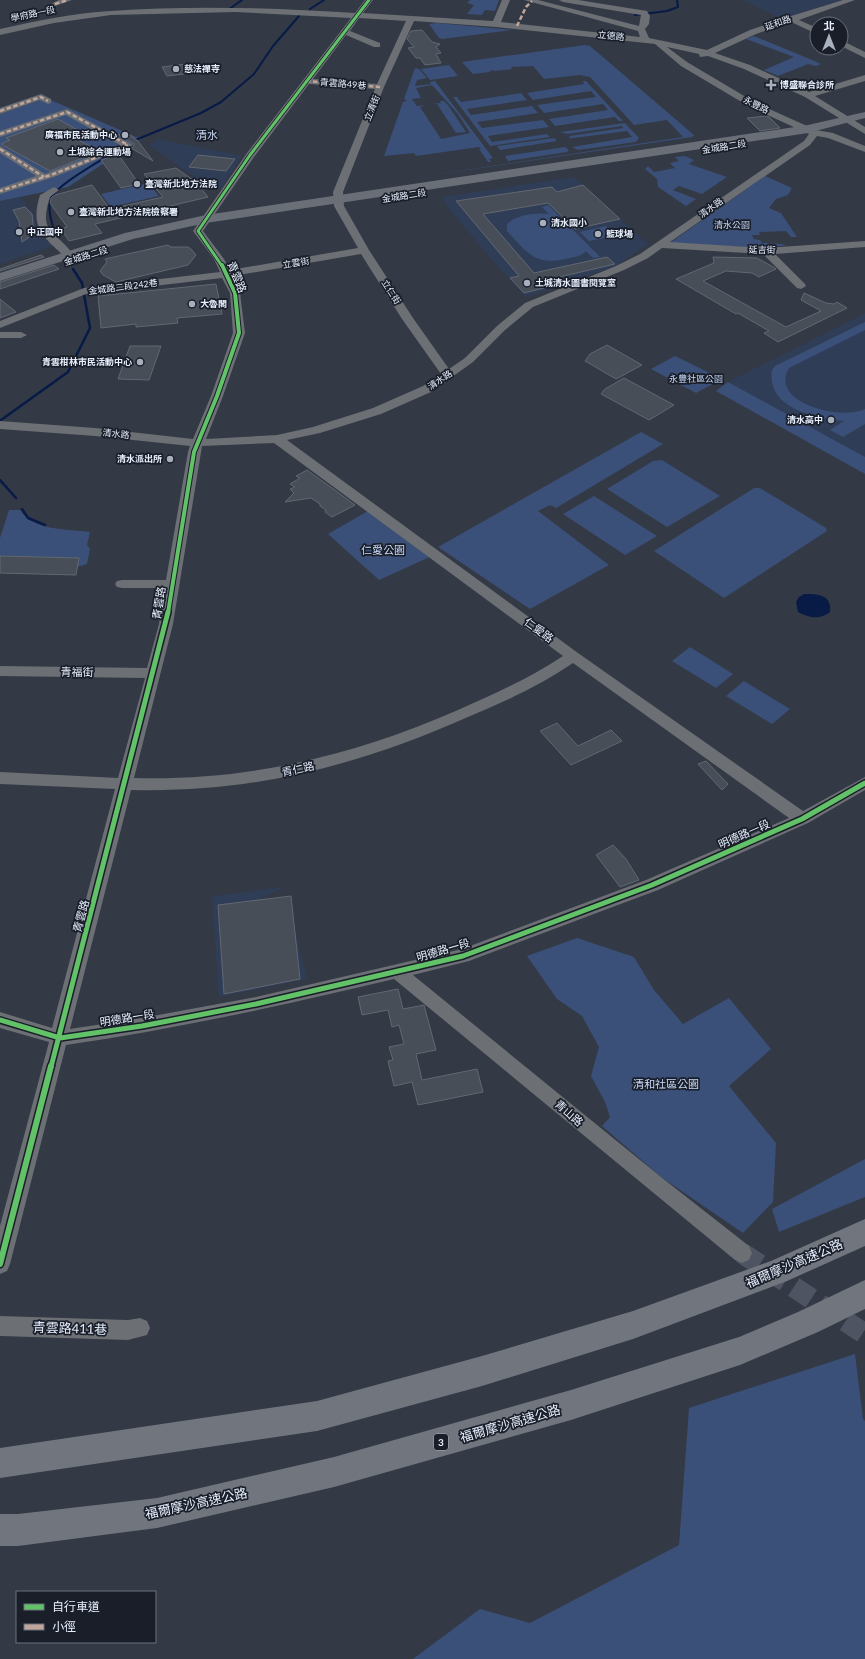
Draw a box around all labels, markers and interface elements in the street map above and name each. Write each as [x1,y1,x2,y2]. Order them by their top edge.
street label: 學府路一段 [10,3,56,24]
street label: 延和路 [763,13,792,32]
north arrow [809,16,849,56]
text: 北 [824,19,835,32]
street label: 立德路 [597,29,625,42]
place label: 慈法禪寺 [184,63,220,74]
marker: 慈法禪寺 [171,64,181,74]
street label: 青雲路49巷 [319,76,367,91]
marker: 博盛聯合診所 [765,79,777,91]
place label: 博盛聯合診所 [780,79,834,90]
street label: 立清街 [361,93,382,122]
street label: 永豐路 [742,94,771,115]
district label: 清水 [196,128,218,141]
place label: 廣福市民活動中心 [45,129,117,140]
marker: 廣福市民活動中心 [120,130,130,140]
street label: 金城路二段 [701,138,747,155]
place label: 土城綜合運動場 [68,146,131,157]
marker: 土城綜合運動場 [55,147,65,157]
place label: 臺灣新北地方法院 [145,178,217,189]
marker: 臺灣新北地方法院 [132,179,142,189]
street label: 金城路二段 [381,187,427,204]
street label: 清水路 [697,195,725,220]
place label: 臺灣新北地方法院檢察署 [79,206,178,217]
marker: 臺灣新北地方法院檢察署 [66,207,76,217]
place label: 清水國小 [551,217,587,228]
marker: 清水國小 [538,218,548,228]
park label: 清水公園 [714,219,750,230]
place label: 中正國中 [27,226,63,237]
marker: 中正國中 [14,227,24,237]
place label: 籃球場 [606,228,633,239]
marker: 籃球場 [593,229,603,239]
street label: 金城路二段 [63,244,109,267]
street label: 延吉街 [748,244,776,255]
street label: 立雲街 [282,255,310,270]
street label: 青雲路 [225,259,250,295]
street label: 金城路二段242巷 [88,277,158,296]
street label: 立仁街 [379,277,403,306]
place label: 土城清水圖書閱覽室 [535,277,616,288]
marker: 土城清水圖書閱覽室 [522,278,532,288]
place label: 大魯閣 [200,298,227,309]
marker: 大魯閣 [187,299,197,309]
place label: 青雲柑林市民活動中心 [42,356,132,367]
marker: 青雲柑林市民活動中心 [135,357,145,367]
street label: 清水路 [425,367,454,392]
park label: 永豐社區公園 [669,373,723,384]
place label: 清水高中 [787,414,823,425]
marker: 清水高中 [826,415,836,425]
street label: 清水路 [102,427,130,440]
place label: 清水派出所 [117,453,162,464]
marker: 清水派出所 [165,454,175,464]
park label: 仁愛公園 [361,543,405,556]
street label: 青雲路 [150,586,168,620]
street label: 仁愛路 [522,615,556,645]
street label: 青福街 [60,665,94,678]
street label: 青仁路 [280,758,315,779]
street label: 明德路一段 [716,816,772,851]
street label: 青雲路 [70,898,91,933]
street label: 明德路一段 [415,936,471,963]
street label: 明德路一段 [99,1007,155,1028]
park label: 清和社區公園 [633,1077,699,1090]
street label: 青山路 [553,1097,586,1128]
street label: 福爾摩沙高速公路 [743,1235,845,1291]
street label: 青雲路411巷 [32,1319,108,1337]
street label: 福爾摩沙高速公路 [458,1401,562,1445]
road number: 3 [434,1434,448,1450]
street label: 福爾摩沙高速公路 [143,1484,249,1522]
legend [16,1591,156,1643]
text: 自行車道 [52,1599,100,1614]
text: 小徑 [52,1619,76,1634]

